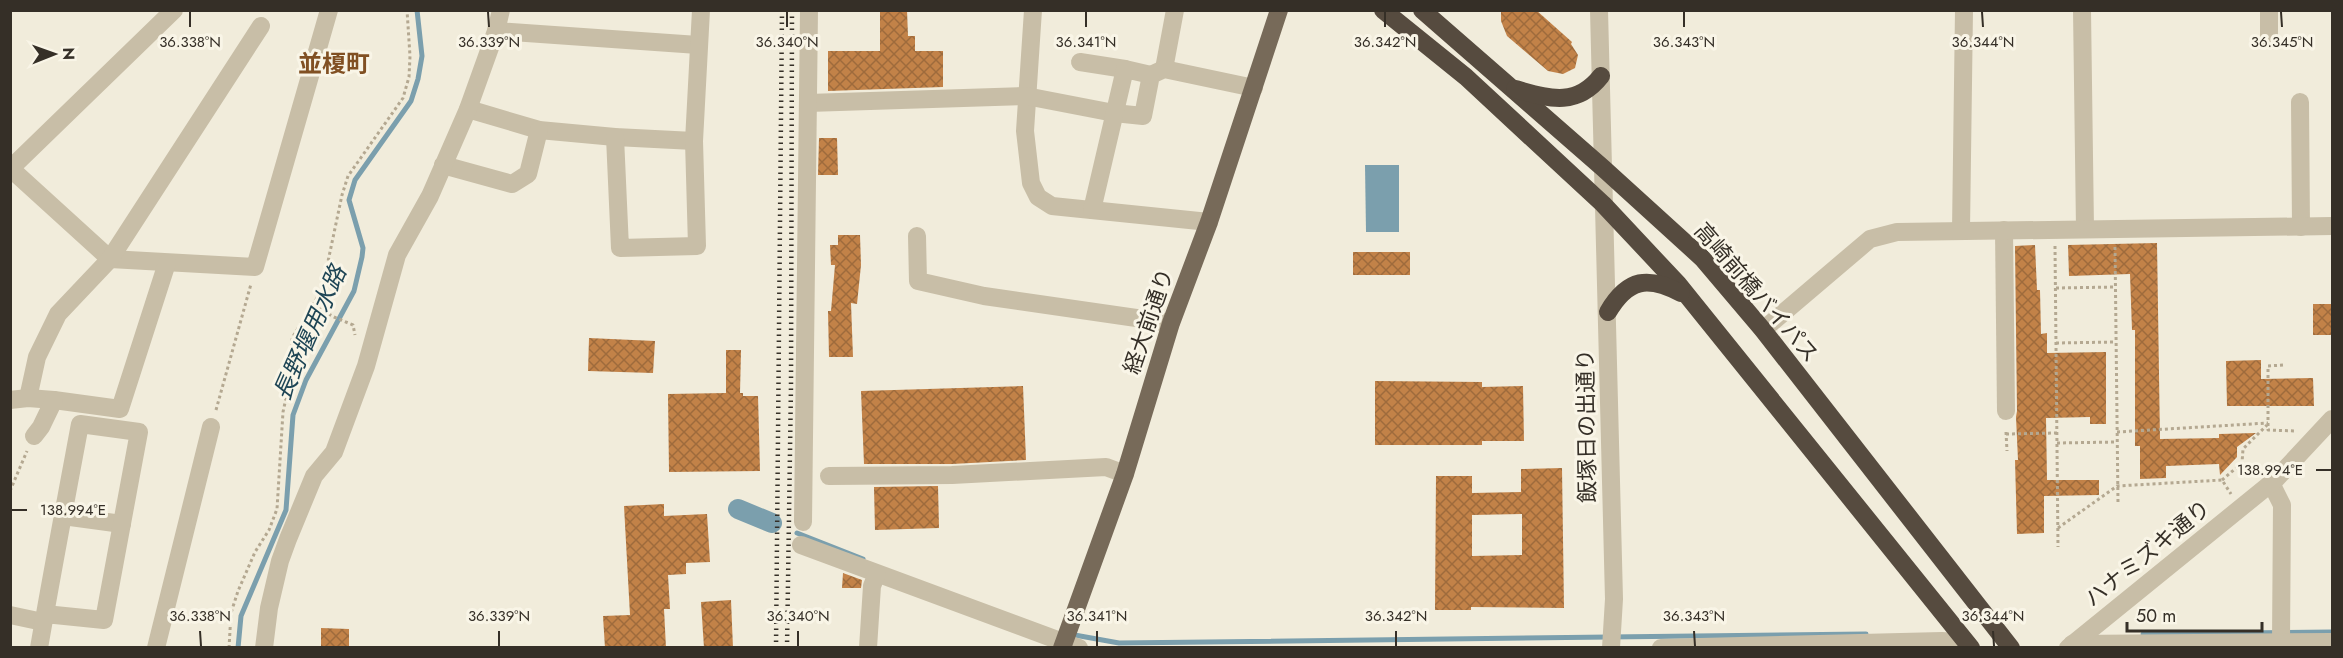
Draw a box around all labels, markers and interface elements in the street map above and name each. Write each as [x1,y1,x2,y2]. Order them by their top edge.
north arrow [24,24,84,84]
text: 36.338°N [159,31,221,53]
text: 36.339°N [458,31,520,53]
text: 36.340°N [755,31,819,53]
text: 36.341°N [1056,31,1116,53]
text: 36.342°N [1354,31,1416,53]
text: 36.343°N [1653,31,1715,53]
text: 36.344°N [1952,31,2014,53]
text: 36.345°N [2251,31,2313,53]
district label: 並榎町 [298,46,370,81]
text: N [57,47,80,60]
street label: 高崎前橋バイパス [1687,215,1827,369]
water label: 長野堰用水路 [264,258,356,406]
street label: 経大前通り [1115,264,1181,378]
street label: 飯塚日の出通り [1569,349,1603,503]
text: 138.994°E [2237,459,2303,481]
street label: ハナミズキ通り [2077,492,2217,614]
text: 138.994°E [40,499,106,521]
scale bar [2127,595,2262,633]
text: 50 m [2136,603,2176,629]
text: 36.338°N [169,605,231,627]
text: 36.339°N [468,605,530,627]
text: 36.340°N [766,605,830,627]
text: 36.341°N [1067,605,1127,627]
text: 36.342°N [1365,605,1427,627]
text: 36.343°N [1663,605,1725,627]
text: 36.344°N [1962,605,2024,627]

